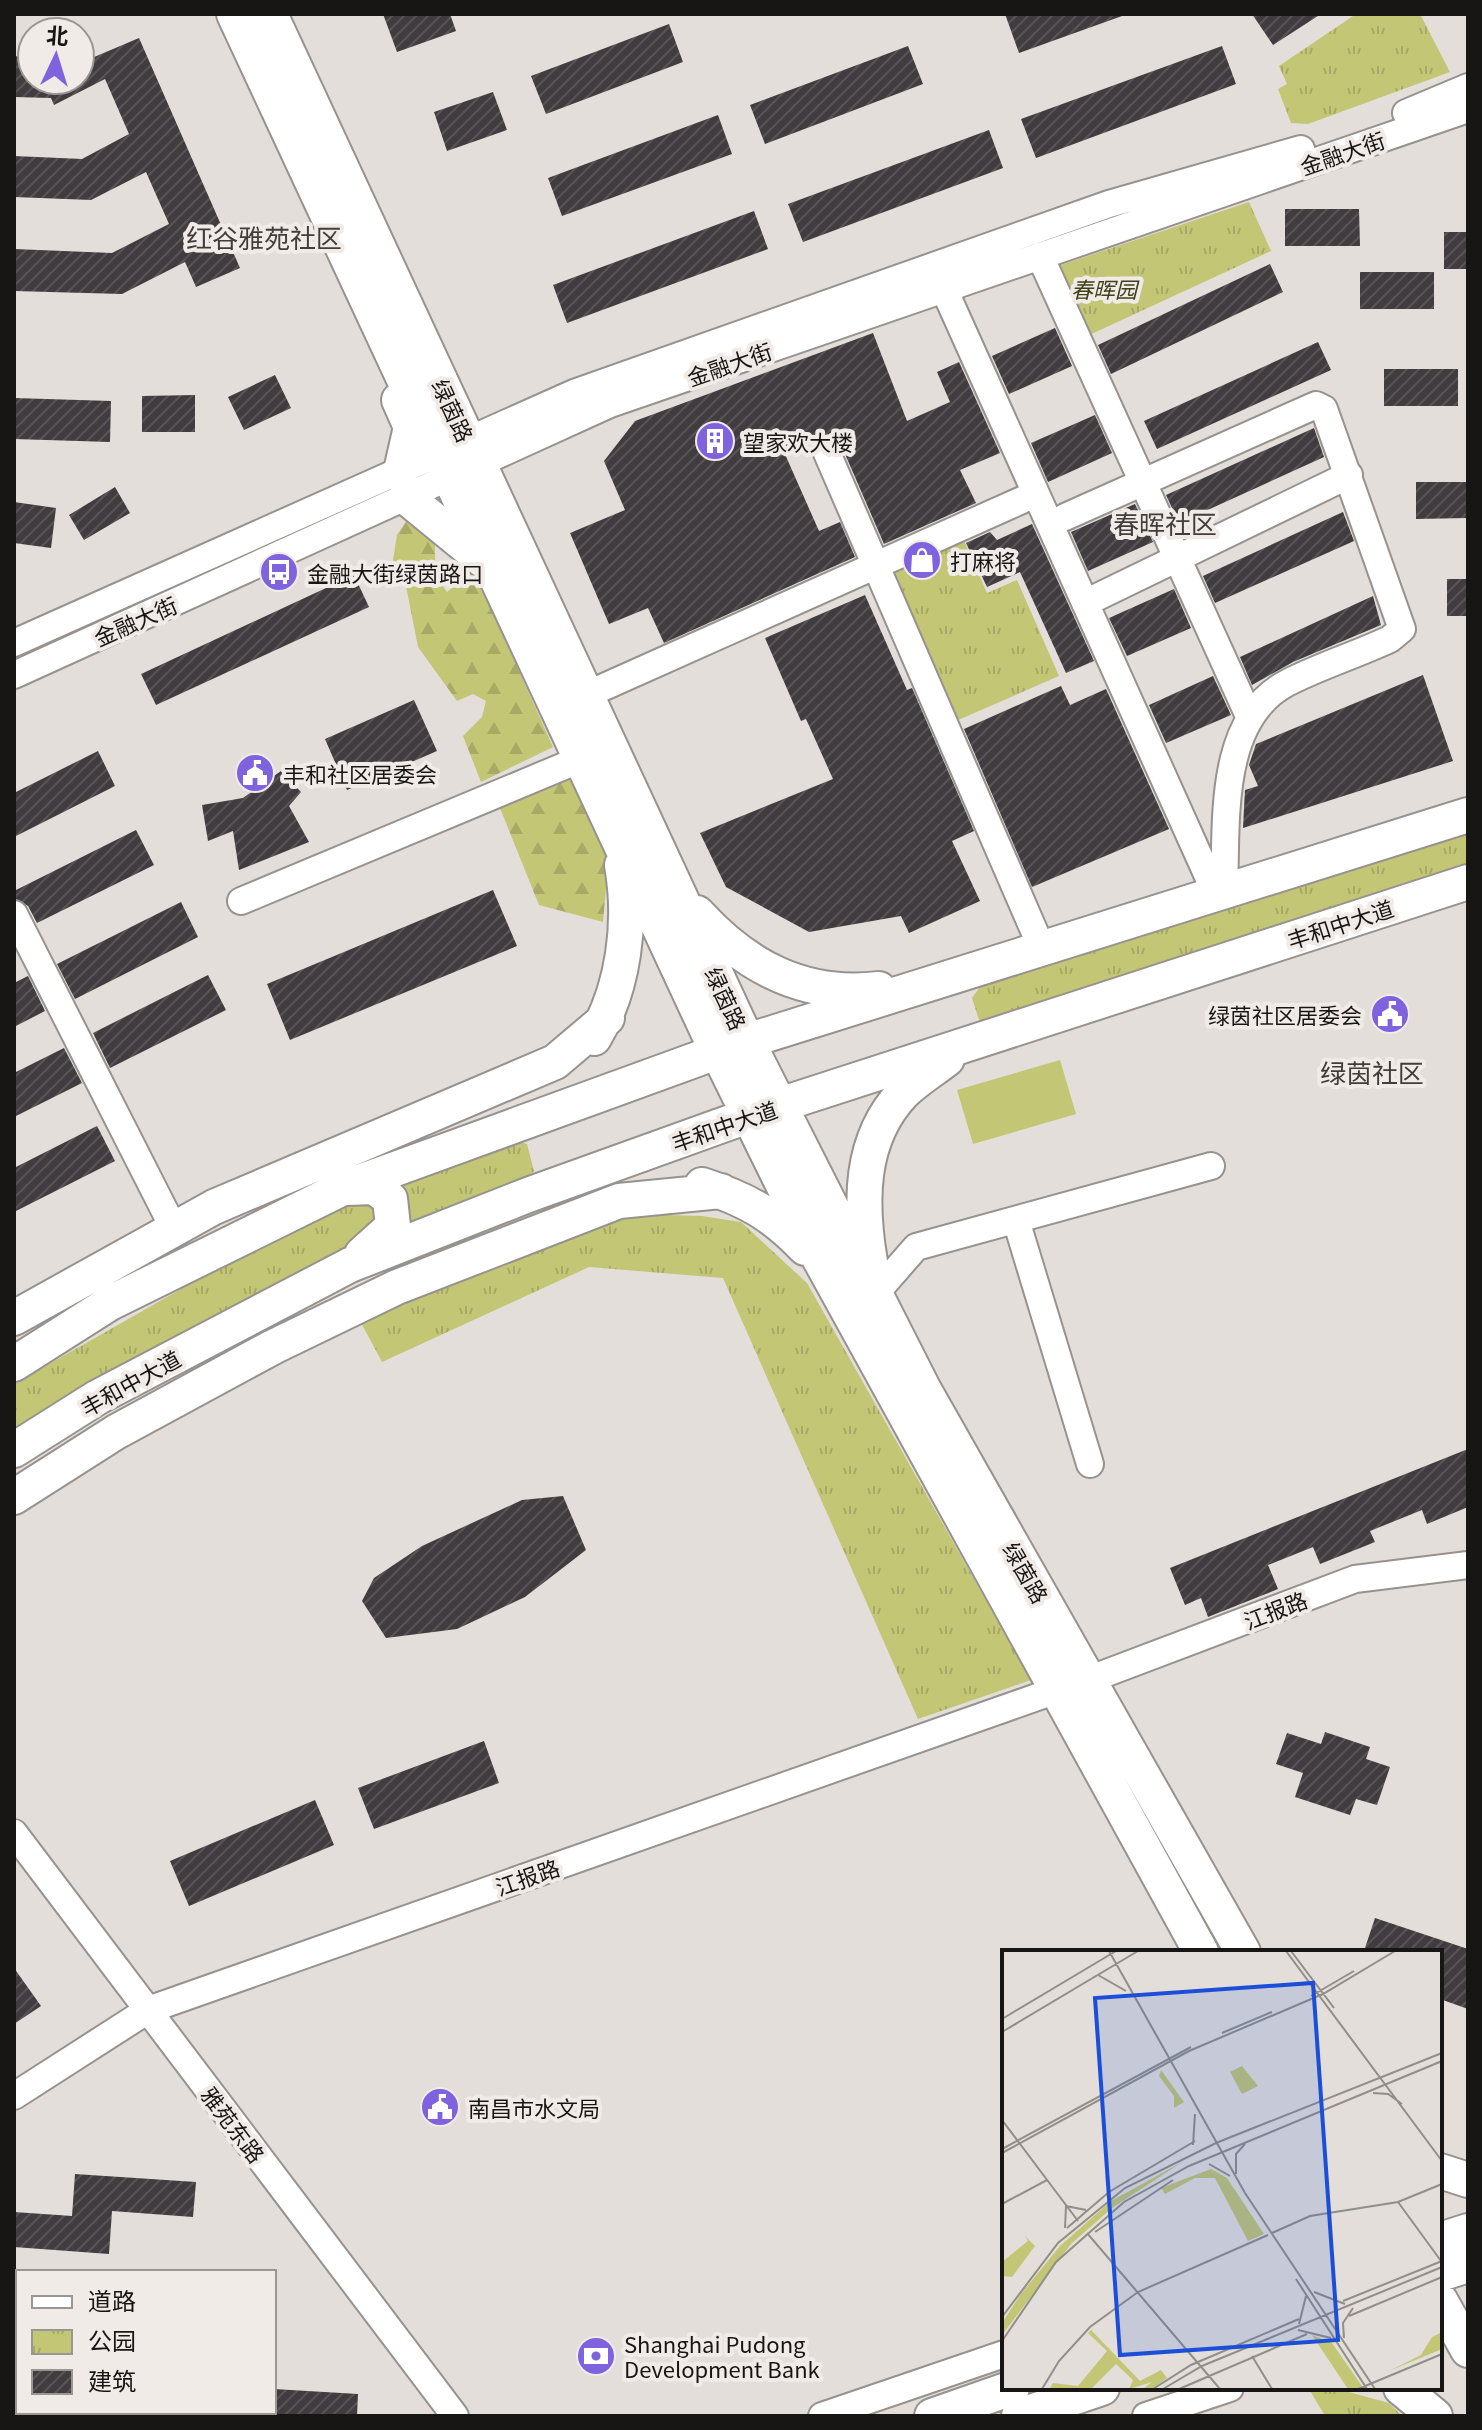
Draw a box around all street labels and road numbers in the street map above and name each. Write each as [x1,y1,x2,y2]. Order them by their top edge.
street label: 金融大街 [1295,123,1389,181]
street label: 金融大街 [682,334,776,392]
street label: 绿茵路 [426,373,482,447]
street label: 金融大街 [88,587,182,653]
street label: 丰和中大道 [1283,891,1397,955]
street label: 绿茵路 [699,961,755,1035]
street label: 丰和中大道 [667,1092,781,1158]
street label: 丰和中大道 [74,1341,186,1423]
street label: 绿茵路 [997,1535,1057,1609]
street label: 江报路 [1238,1582,1312,1636]
street label: 江报路 [491,1850,563,1902]
street label: 雅苑东路 [195,2079,273,2169]

